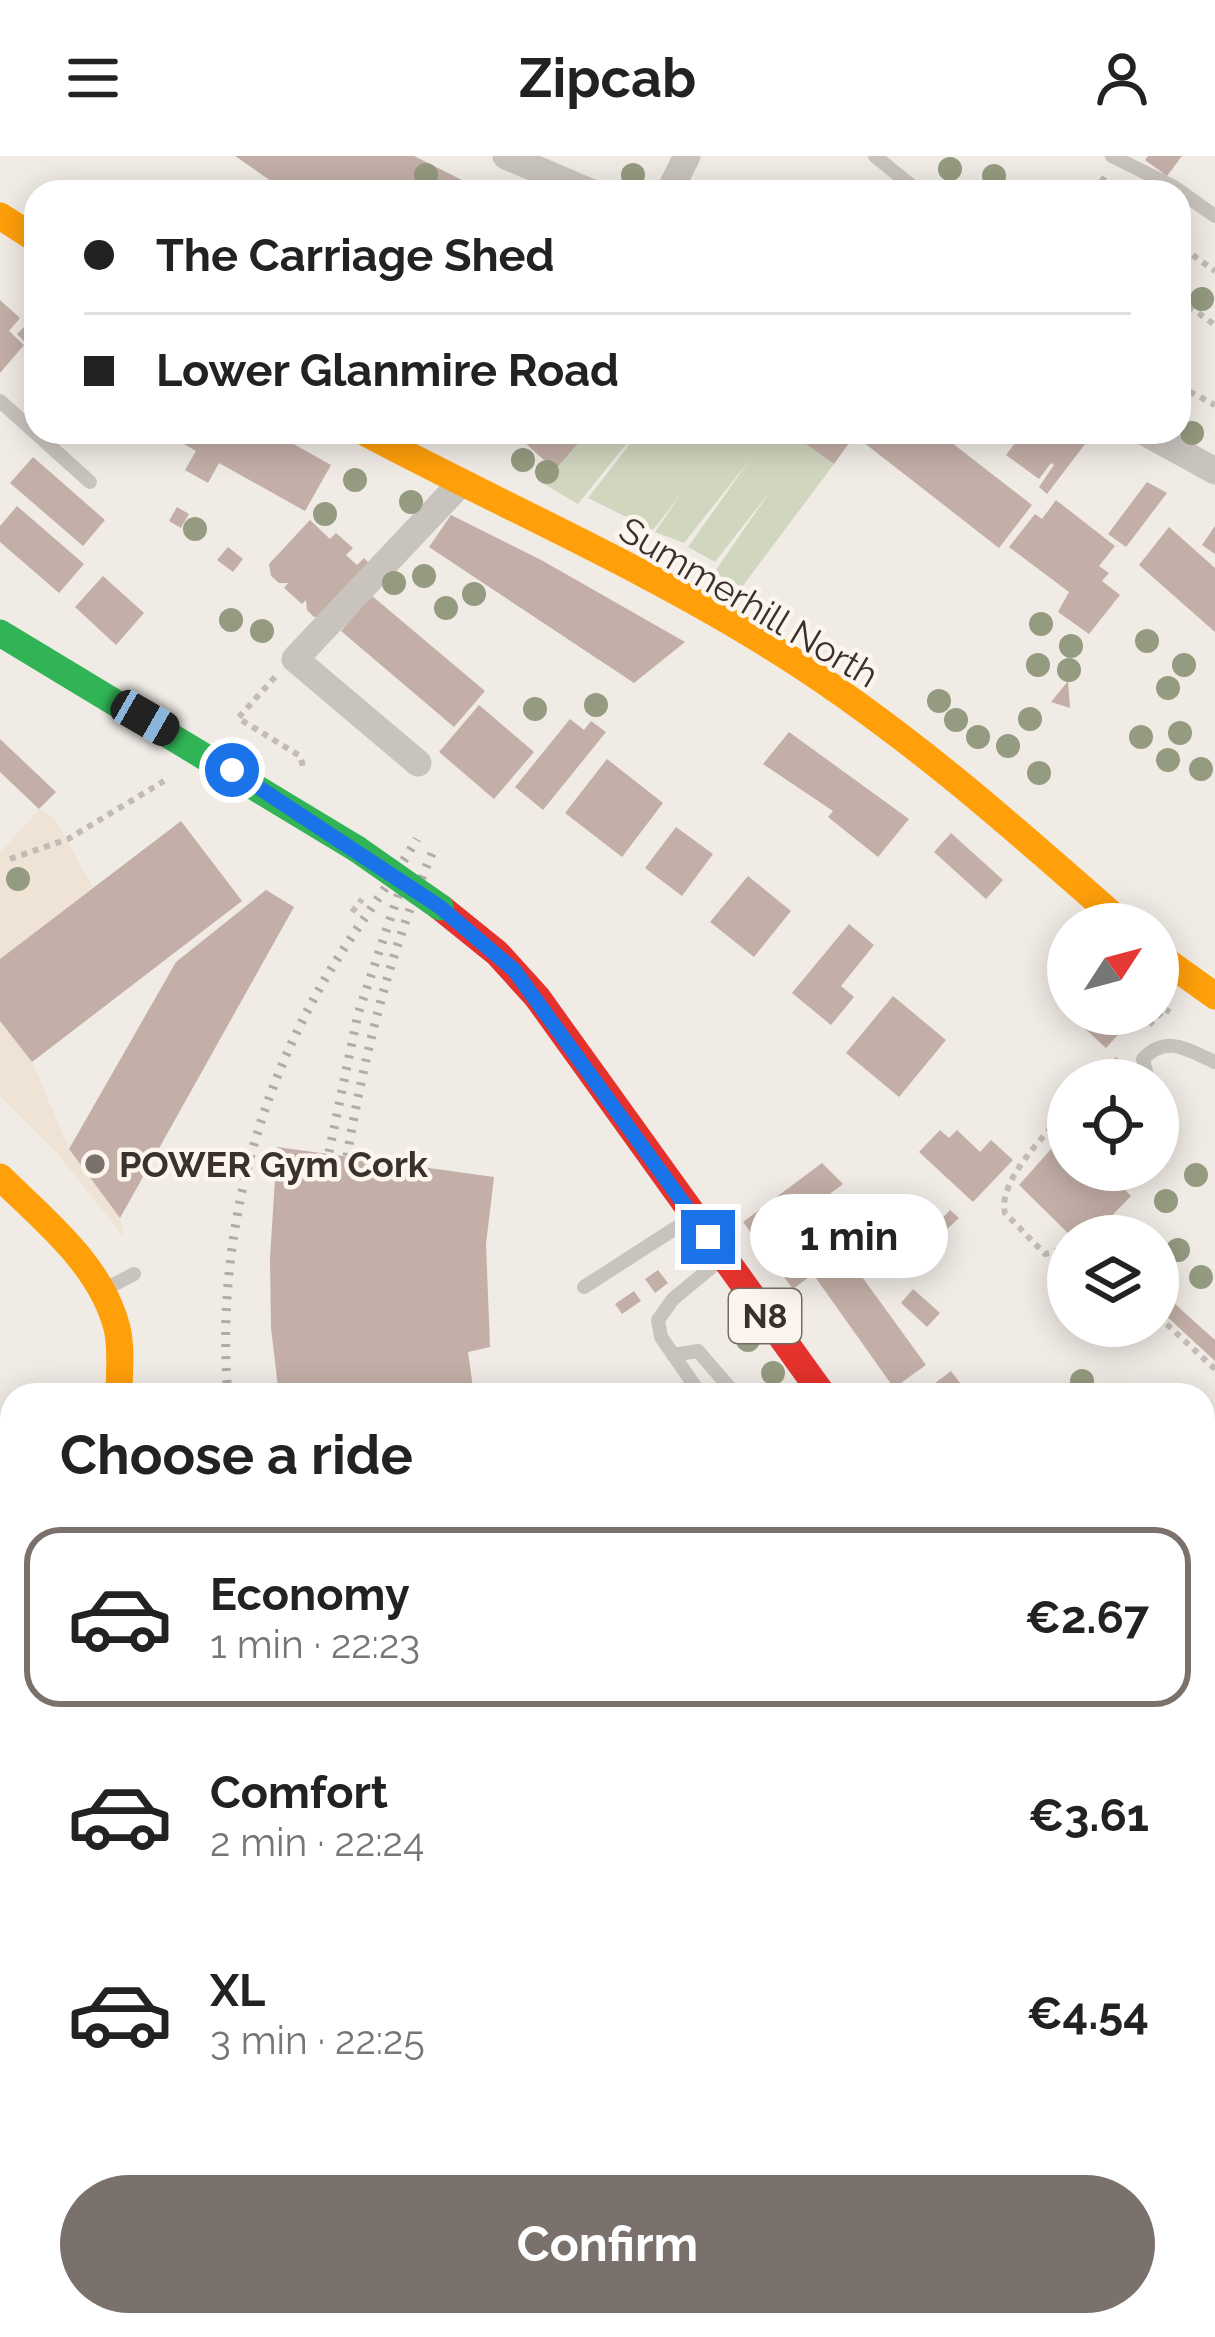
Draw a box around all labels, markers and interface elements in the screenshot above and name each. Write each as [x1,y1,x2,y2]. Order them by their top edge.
icon: menu [60,45,126,111]
icon: person [1089,45,1155,111]
text: Zipcab [519,46,696,110]
text: The Carriage Shed [156,229,555,282]
text: Lower Glanmire Road [156,344,619,397]
street label: Summerhill North [612,508,886,696]
car [105,684,185,752]
route start [205,743,259,797]
north arrow [1047,903,1179,1035]
map controls [1047,903,1179,1347]
button: locate [1047,1059,1179,1191]
place label: POWER Gym Cork [119,1143,429,1185]
marker: POWER Gym Cork [82,1151,108,1177]
callout: 1 min [750,1195,948,1279]
route end [681,1210,735,1264]
text: 1 min [800,1213,898,1259]
button: layers [1047,1215,1179,1347]
road number: N8 [729,1289,801,1343]
text: Choose a ride [60,1423,413,1487]
icon: car [66,1563,174,1671]
text: Economy [210,1568,410,1621]
text: €2.67 [1025,1591,1149,1644]
text: 1 min · 22:23 [210,1621,420,1667]
icon: car [66,1761,174,1869]
text: Comfort [210,1766,388,1819]
text: €3.61 [1028,1789,1149,1842]
text: 2 min · 22:24 [210,1819,424,1865]
icon: car [66,1959,174,2067]
text: XL [210,1964,265,2017]
text: €4.54 [1027,1987,1149,2040]
text: 3 min · 22:25 [210,2017,425,2063]
button: Confirm [60,2175,1155,2313]

